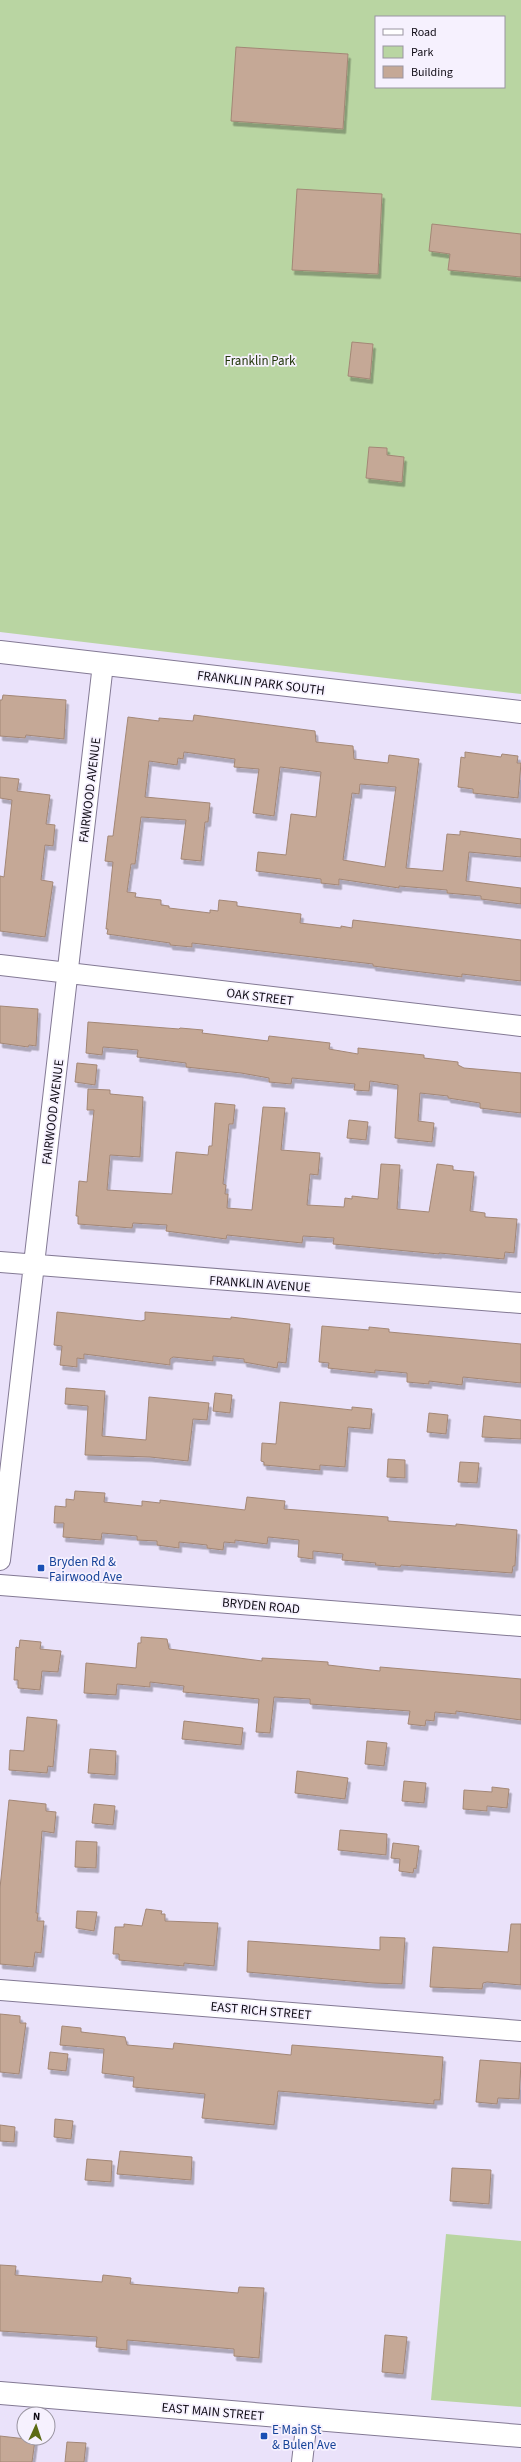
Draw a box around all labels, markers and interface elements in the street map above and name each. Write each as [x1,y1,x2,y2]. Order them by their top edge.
legend [375,16,505,88]
text: Road [411,24,437,41]
text: Park [411,44,433,61]
text: Building [411,64,453,81]
park label: Franklin Park [225,352,296,370]
street label: FRANKLIN PARK SOUTH [196,666,326,700]
street label: FAIRWOOD AVENUE [75,736,105,844]
street label: OAK STREET [225,984,294,1010]
street label: FAIRWOOD AVENUE [38,1058,68,1166]
street label: FRANKLIN AVENUE [209,1271,311,1297]
place label: Bryden Rd & Fairwood Ave [49,1553,122,1586]
marker: Bryden Rd & Fairwood Ave [36,1563,46,1573]
street label: BRYDEN ROAD [221,1594,301,1618]
street label: EAST RICH STREET [210,1998,312,2024]
street label: EAST MAIN STREET [161,2399,265,2425]
north arrow [16,2406,56,2446]
text: N [32,2409,41,2424]
place label: E Main St & Bulen Ave [272,2421,336,2454]
marker: E Main St & Bulen Ave [259,2431,269,2441]

